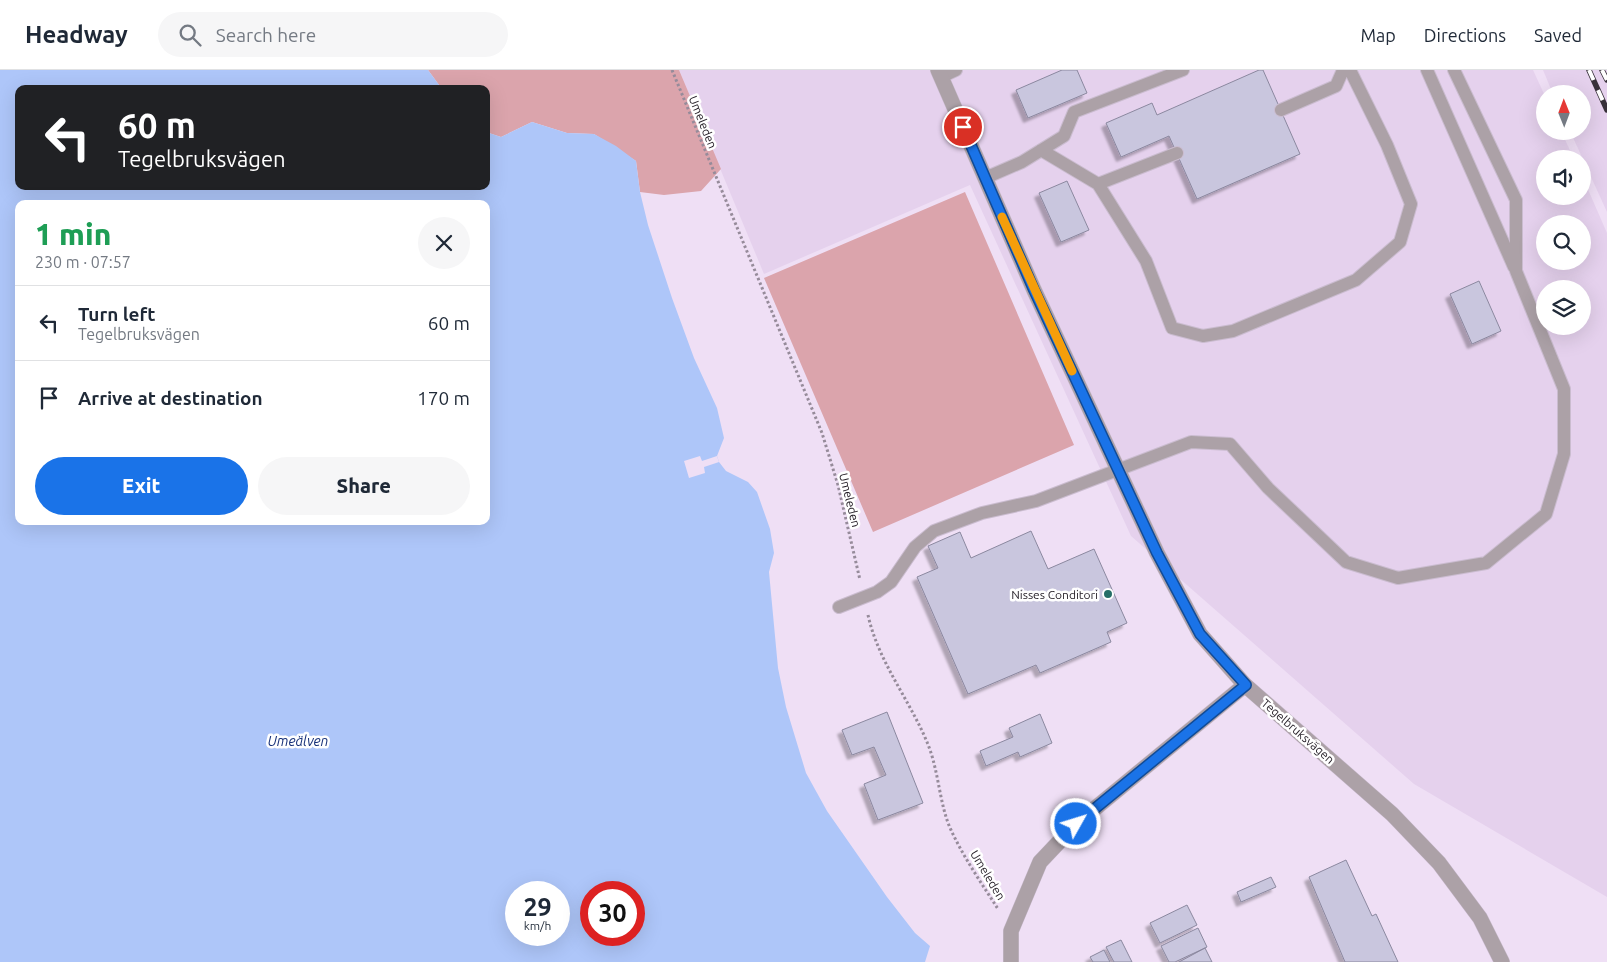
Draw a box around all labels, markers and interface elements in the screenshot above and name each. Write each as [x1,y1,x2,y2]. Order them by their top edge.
search box [158,12,508,57]
text: Headway [25,21,128,48]
icon: search [176,21,204,49]
text: Search here [216,24,316,46]
text: Map [1360,25,1396,45]
text: Directions [1424,25,1506,45]
text: Saved [1534,25,1582,45]
north arrow [1536,85,1591,140]
map controls [1536,85,1591,335]
street label: Umeleden [687,94,719,150]
icon: left [35,105,100,170]
text: 60 m [118,105,196,145]
pin [942,106,984,148]
icon: arrive [949,113,977,141]
text: Tegelbruksvägen [118,146,286,171]
button: sound [1536,150,1591,205]
button: search [1536,215,1591,270]
text: 1 min [35,217,111,251]
button: close [418,217,470,269]
text: 230 m · 07:57 [35,253,131,271]
button: layers [1536,280,1591,335]
text: Turn left [78,303,156,325]
icon: left [35,309,63,337]
text: 60 m [428,312,470,334]
text: Tegelbruksvägen [78,325,200,343]
icon: arrive [35,384,63,412]
text: Arrive at destination [78,387,263,409]
text: 170 m [417,387,470,409]
button: Exit [35,457,248,515]
button: Share [258,457,470,515]
street label: Umeleden [837,472,863,528]
place label: Nisses Conditori [1011,588,1098,601]
marker: Nisses Conditori [1102,588,1114,600]
street label: Tegelbruksvägen [1259,696,1337,766]
water label: Umeälven [268,733,328,749]
position arrow [1049,797,1101,849]
street label: Umeleden [968,848,1008,902]
speed limit sign: 30 [580,881,645,946]
text: 29 [523,893,552,921]
text: km/h [524,919,551,932]

